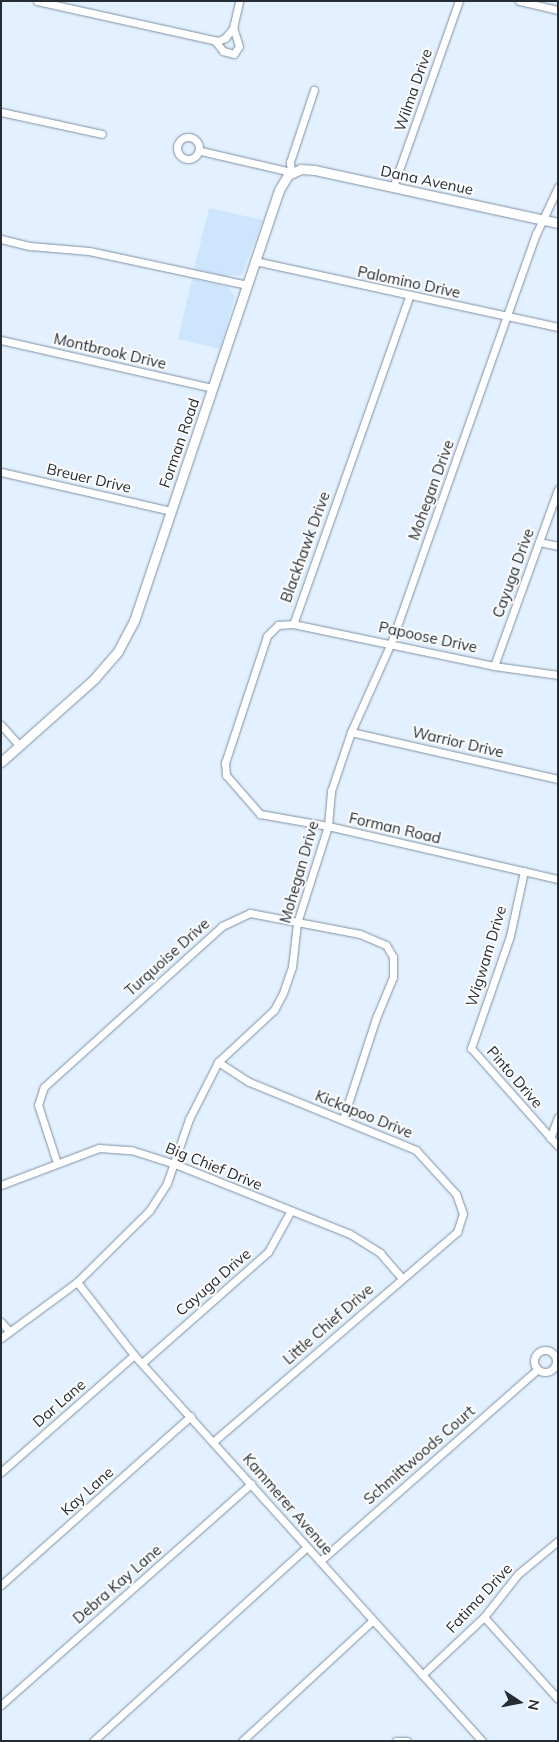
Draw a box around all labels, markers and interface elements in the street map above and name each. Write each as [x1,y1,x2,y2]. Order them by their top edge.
street label: Wilma Drive [390,46,436,134]
street label: Dana Avenue [379,161,475,199]
street label: Palomino Drive [356,262,462,302]
street label: Montbrook Drive [52,329,168,373]
street label: Forman Road [155,396,203,490]
street label: Mohegan Drive [405,437,457,543]
street label: Breuer Drive [45,460,133,496]
street label: Blackhawk Drive [277,489,333,605]
street label: Cayuga Drive [489,526,537,620]
street label: Papoose Drive [377,618,479,656]
street label: Warrior Drive [410,723,506,761]
street label: Forman Road [347,809,443,847]
street label: Mohegan Drive [276,819,322,925]
street label: Wigwam Drive [462,903,510,1009]
street label: Turquoise Drive [121,914,213,1000]
street label: Pinto Drive [483,1042,547,1112]
street label: Kickapoo Drive [313,1086,415,1142]
street label: Big Chief Drive [163,1138,265,1194]
street label: Cayuga Drive [172,1244,254,1320]
street label: Little Chief Drive [279,1280,377,1368]
street label: Dar Lane [29,1375,89,1431]
street label: Schmittwoods Court [360,1402,478,1508]
street label: Kammerer Avenue [239,1450,337,1558]
street label: Kay Lane [57,1463,117,1519]
street label: Debra Kay Lane [69,1541,165,1627]
street label: Fatima Drive [442,1560,516,1636]
north arrow [494,1677,544,1727]
text: N [524,1698,544,1712]

